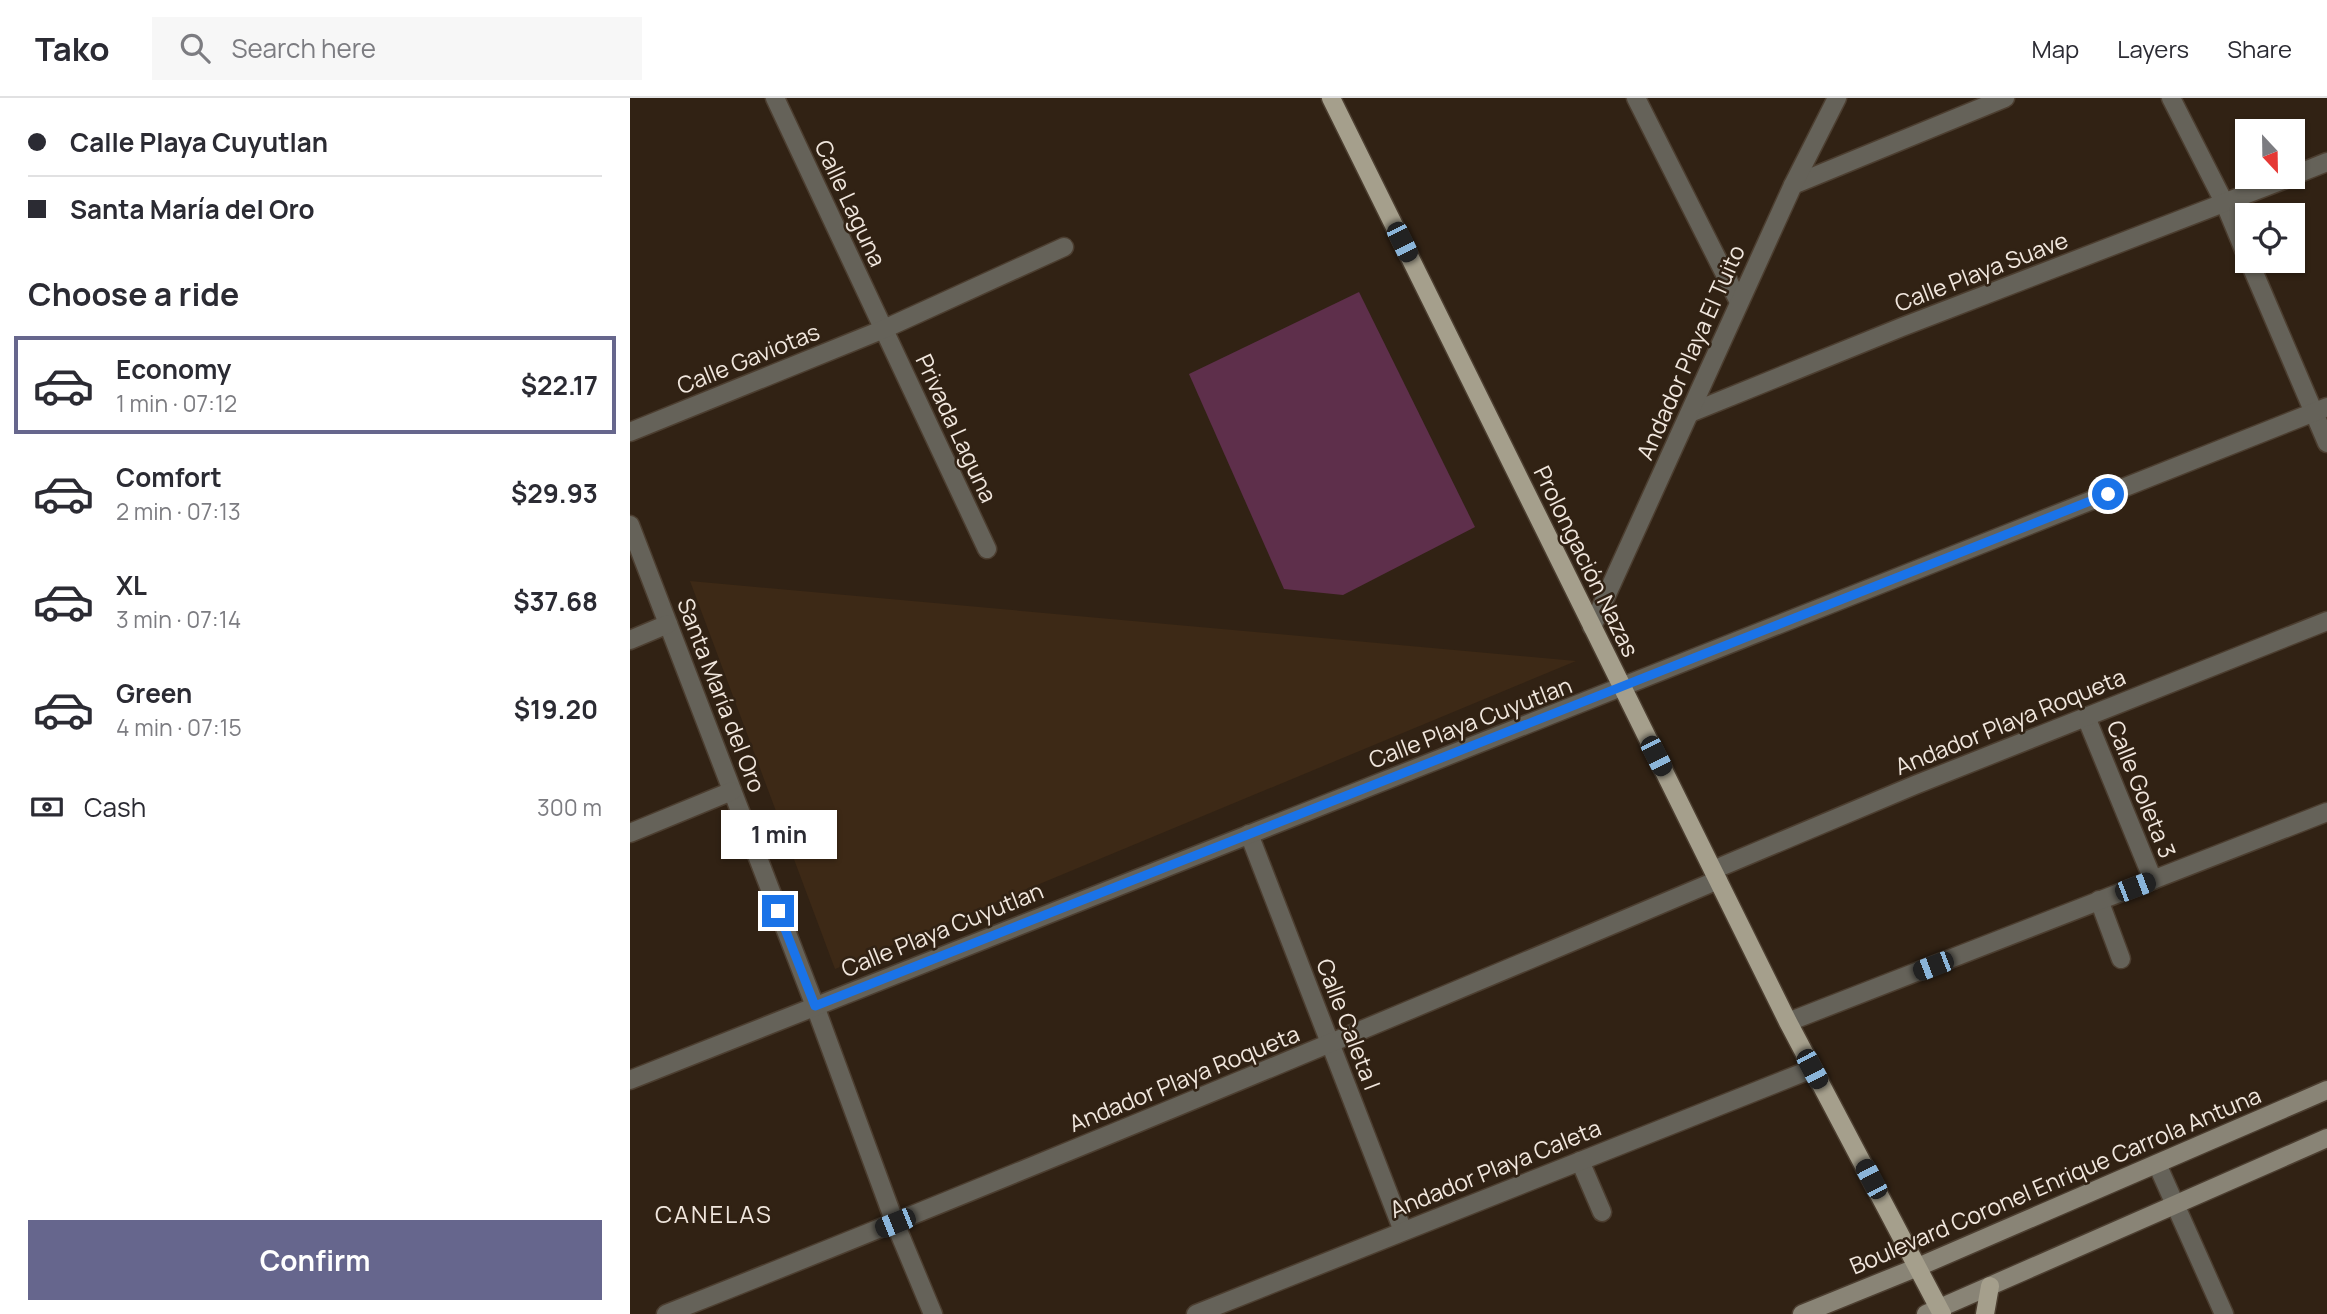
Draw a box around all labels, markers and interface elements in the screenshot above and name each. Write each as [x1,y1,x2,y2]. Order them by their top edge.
search box [152,17,642,80]
text: Tako [35,26,110,71]
icon: search [176,29,214,67]
text: Search here [232,30,376,66]
text: Map [2032,32,2079,65]
text: Layers [2117,32,2189,65]
text: Share [2227,32,2292,65]
north arrow [2235,119,2305,189]
map controls [2235,119,2305,273]
text: Calle Playa Cuyutlan [70,124,328,160]
street label: Calle Laguna [808,134,894,272]
text: Santa María del Oro [70,191,315,227]
button: locate [2235,203,2305,273]
car [1384,219,1421,265]
street label: Calle Playa Suave [1890,223,2072,319]
street label: Andador Playa El Tuito [1628,239,1752,465]
text: Choose a ride [28,272,239,316]
street label: Calle Gaviotas [672,315,824,401]
street label: Privada Laguna [909,348,1005,508]
text: Economy [116,351,231,387]
icon: car [32,354,95,417]
text: $22.17 [521,367,598,403]
text: 1 min · 07:12 [116,387,237,419]
text: Comfort [116,459,222,495]
street label: Prolongación Nazas [1527,460,1647,662]
icon: car [32,462,95,525]
text: $29.93 [511,475,598,511]
route start [2092,478,2124,510]
text: 2 min · 07:13 [116,495,241,527]
text: XL [116,567,147,603]
icon: car [32,570,95,633]
text: $37.68 [513,583,598,619]
street label: Santa María del Oro [670,593,774,797]
text: 3 min · 07:14 [116,603,241,635]
street label: Andador Playa Roqueta [1890,660,2130,782]
street label: Calle Playa Cuyutlan [1364,668,1576,776]
text: Green [116,675,192,711]
icon: car [32,678,95,741]
text: $19.20 [514,691,598,727]
text: 4 min · 07:15 [116,711,242,743]
street label: Calle Goleta 3 [2100,715,2184,863]
car [1638,733,1675,779]
icon: cash [28,788,66,826]
text: Cash [84,789,146,825]
text: 300 m [537,791,602,823]
callout: 1 min [720,810,836,858]
text: 1 min [751,818,807,850]
car [2112,870,2159,904]
street label: Calle Playa Cuyutlan [836,874,1048,984]
route end [762,895,794,927]
car [1910,949,1957,983]
street label: Calle Caleta I [1309,954,1389,1094]
street label: Andador Playa Roqueta [1064,1017,1304,1139]
car [1793,1046,1832,1092]
street label: Boulevard Coronel Enrique Carrola Antuna [1845,1079,2265,1281]
street label: Andador Playa Caleta [1385,1111,1605,1225]
car [1852,1156,1891,1202]
district label: CANELAS [655,1197,773,1230]
car [872,1205,919,1241]
button: Confirm [28,1220,602,1300]

